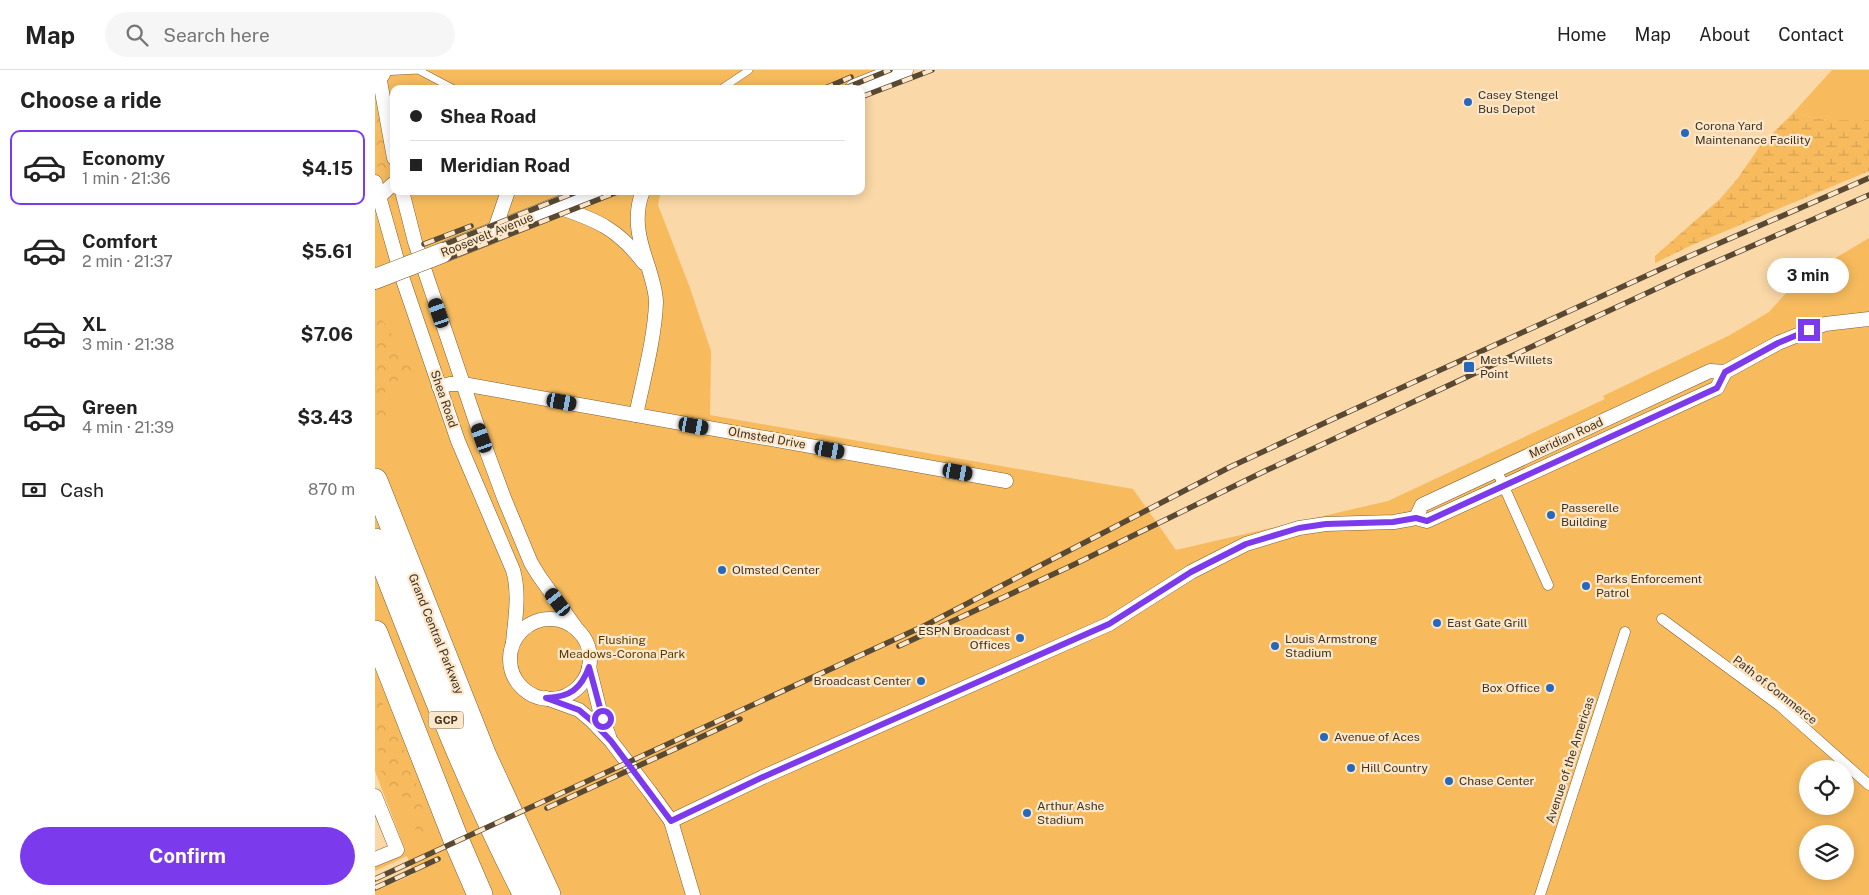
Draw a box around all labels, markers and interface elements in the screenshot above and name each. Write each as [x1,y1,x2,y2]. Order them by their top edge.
search box [105,12,455,57]
text: Map [25,21,75,49]
icon: search [123,21,151,49]
text: Search here [163,24,270,46]
text: Home [1557,24,1607,45]
text: Map [1635,24,1671,45]
text: About [1699,24,1750,45]
text: Contact [1778,24,1844,45]
text: Choose a ride [20,87,162,113]
place label: Casey Stengel Bus Depot [1478,88,1559,116]
marker: Casey Stengel Bus Depot [1462,96,1474,108]
text: Shea Road [440,105,536,127]
place label: Corona Yard Maintenance Facility [1695,119,1811,147]
marker: Corona Yard Maintenance Facility [1679,127,1691,139]
icon: car [22,145,67,190]
text: Economy [82,147,165,169]
text: Meridian Road [440,154,570,176]
text: $4.15 [302,157,353,179]
text: 1 min · 21:36 [82,169,170,188]
street label: Roosevelt Avenue [439,210,536,260]
icon: car [22,228,67,273]
text: Comfort [82,230,158,252]
text: $5.61 [301,240,353,262]
text: 2 min · 21:37 [82,252,173,271]
callout: 3 min [1768,258,1850,292]
text: 3 min [1787,266,1829,285]
car [427,296,450,330]
icon: car [22,311,67,356]
text: XL [82,313,107,335]
route end [1798,319,1820,341]
text: $7.06 [300,323,353,345]
text: 3 min · 21:38 [82,335,174,354]
place label: Mets–Willets Point [1480,353,1552,381]
marker: Mets–Willets Point [1462,360,1476,374]
street label: Shea Road [428,369,460,429]
car [545,392,578,412]
icon: car [22,394,67,439]
text: Green [82,396,137,418]
text: $3.43 [297,406,353,428]
street label: Meridian Road [1527,415,1605,461]
car [677,416,710,436]
text: 4 min · 21:39 [82,418,174,437]
car [469,421,494,455]
street label: Olmsted Drive [727,424,807,452]
car [813,440,846,460]
car [941,462,974,482]
icon: cash [20,476,48,504]
text: Cash [60,479,104,501]
text: 870 m [308,480,355,499]
place label: Passerelle Building [1561,501,1619,529]
marker: Passerelle Building [1545,509,1557,521]
place label: Olmsted Center [732,563,820,577]
marker: Olmsted Center [716,564,728,576]
street label: Grand Central Parkway [405,572,467,697]
place label: Parks Enforcement Patrol [1596,572,1703,600]
marker: Parks Enforcement Patrol [1580,580,1592,592]
car [542,586,573,618]
place label: East Gate Grill [1447,616,1528,630]
marker: East Gate Grill [1431,617,1443,629]
place label: ESPN Broadcast Offices [918,624,1010,652]
marker: ESPN Broadcast Offices [1014,632,1026,644]
place label: Louis Armstrong Stadium [1285,632,1377,660]
park label: Flushing Meadows-Corona Park [559,633,686,661]
marker: Louis Armstrong Stadium [1269,640,1281,652]
street label: Path of Commerce [1730,653,1820,727]
place label: Broadcast Center [814,674,911,688]
marker: Broadcast Center [915,675,927,687]
place label: Box Office [1482,681,1540,695]
marker: Box Office [1544,682,1556,694]
street label: Avenue of the Americas [1543,695,1597,825]
route start [592,708,614,730]
road number: GCP [429,712,463,728]
place label: Avenue of Aces [1334,730,1420,744]
marker: Avenue of Aces [1318,731,1330,743]
map controls [1799,760,1854,880]
button: locate [1799,760,1854,815]
place label: Hill Country [1361,761,1428,775]
marker: Hill Country [1345,762,1357,774]
place label: Chase Center [1459,774,1534,788]
marker: Chase Center [1443,775,1455,787]
place label: Arthur Ashe Stadium [1037,799,1105,827]
marker: Arthur Ashe Stadium [1021,807,1033,819]
button: layers [1799,825,1854,880]
button: Confirm [20,827,355,885]

